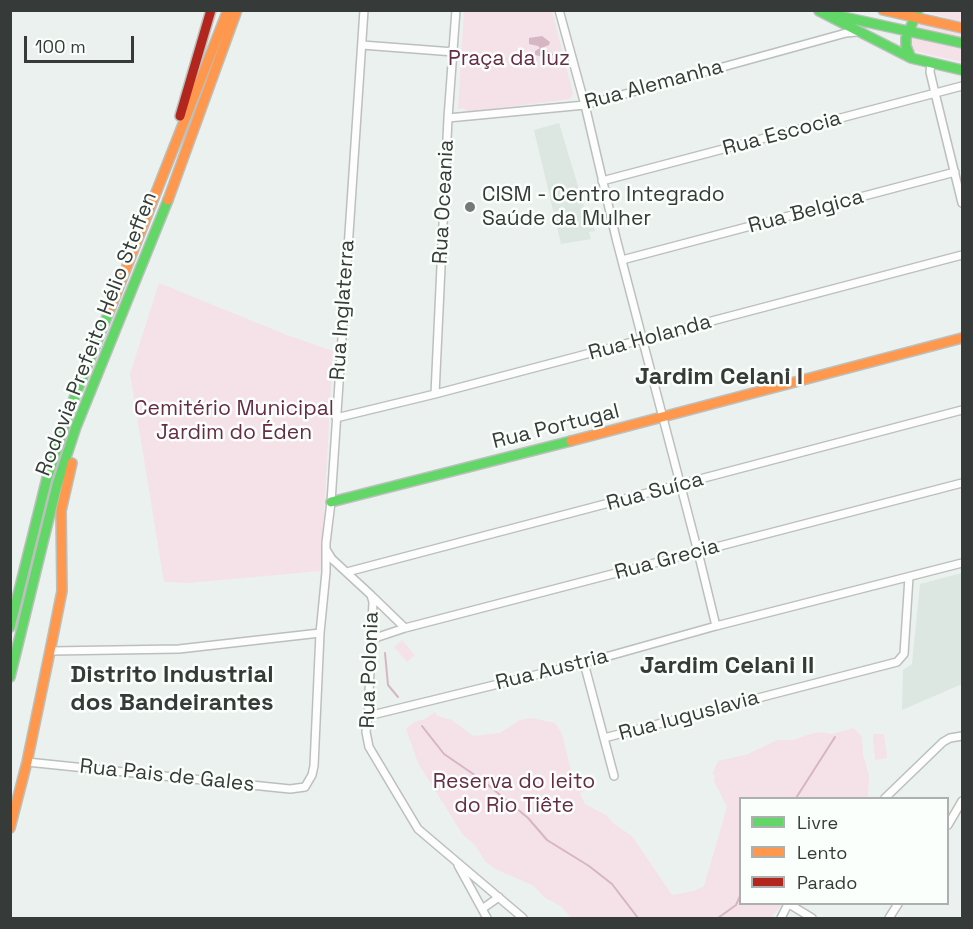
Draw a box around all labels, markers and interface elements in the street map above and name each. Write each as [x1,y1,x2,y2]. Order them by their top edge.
scale bar [27,24,136,62]
text: 100 m [35,35,86,58]
park label: Praça da luz [448,46,570,72]
street label: Rua Alemanha [582,54,726,116]
street label: Rua Escocia [720,106,844,162]
street label: Rua Oceania [428,139,460,265]
place label: CISM - Centro Integrado Saúde da Mulher [482,182,725,232]
street label: Rua Belgica [746,185,866,239]
street label: Rodovia Prefeito Hélio Steffen [31,188,163,480]
marker: CISM - Centro Integrado Saúde da Mulher [463,200,477,214]
street label: Rua Inglaterra [326,239,360,381]
street label: Rua Holanda [586,310,714,366]
district label: Jardim Celani I [635,363,803,391]
park label: Cemitério Municipal Jardim do Éden [134,396,334,446]
street label: Rua Portugal [490,399,622,455]
street label: Rua Suíca [604,467,706,517]
street label: Rua Grecia [612,534,722,586]
street label: Rua Polonia [355,611,385,729]
street label: Rua Austria [493,644,611,696]
district label: Jardim Celani II [640,652,814,680]
district label: Distrito Industrial dos Bandeirantes [70,661,274,717]
street label: Rua Iuguslavia [616,685,762,747]
street label: Rua Pais de Gales [78,754,256,798]
park label: Reserva do leito do Rio Tiête [433,769,595,819]
legend [739,797,949,905]
text: Livre [797,811,838,834]
text: Lento [797,841,847,864]
text: Parado [797,871,857,894]

